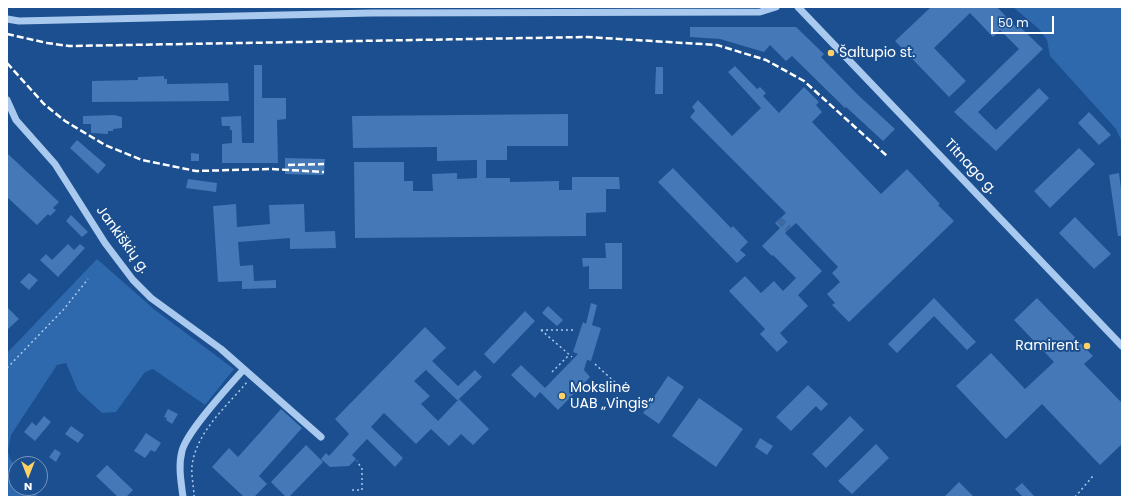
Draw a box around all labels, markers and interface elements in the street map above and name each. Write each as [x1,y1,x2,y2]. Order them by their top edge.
scale bar [993,8,1056,34]
text: 50 m [998,14,1029,31]
place label: Šaltupio st. [839,45,915,61]
marker: Šaltupio st. [826,48,836,58]
street label: Titnago g. [940,136,1000,198]
street label: Jankiškių g. [92,203,152,277]
place label: Ramirent [1015,338,1079,354]
marker: Ramirent [1082,341,1092,351]
place label: Mokslinė UAB „Vingis“ [570,380,654,412]
marker: Mokslinė UAB „Vingis“ [557,391,567,401]
north arrow [8,456,48,496]
text: N [24,479,32,495]

